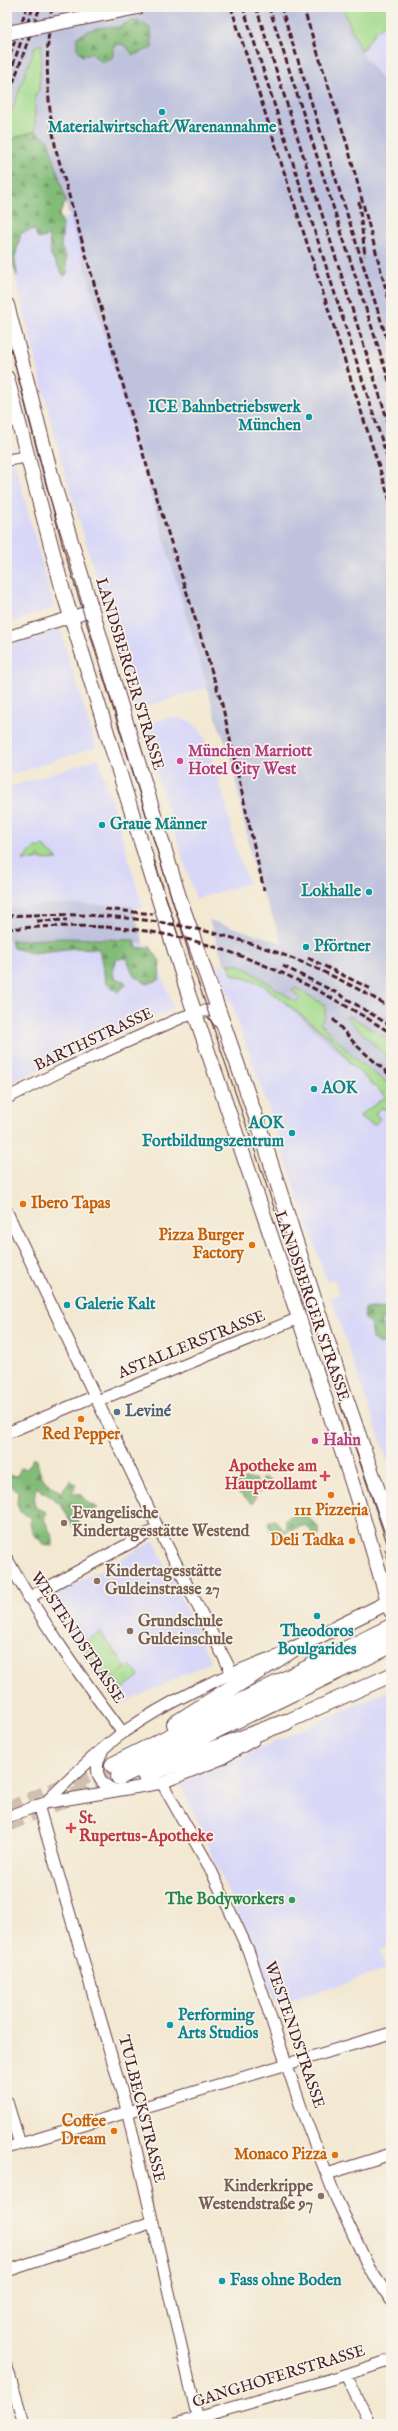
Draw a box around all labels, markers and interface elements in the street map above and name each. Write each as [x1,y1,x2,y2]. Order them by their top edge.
marker: Materialwirtschaft/Warenannahme [157,107,167,117]
place label: Materialwirtschaft/Warenannahme [48,118,277,138]
place label: ICE Bahnbetriebswerk München [149,398,301,436]
marker: ICE Bahnbetriebswerk München [304,412,314,422]
street label: LANDSBERGER STRASSE [90,575,168,773]
place label: München Marriott Hotel City West [188,742,312,780]
marker: München Marriott Hotel City West [175,756,185,766]
place label: Graue Männer [110,815,207,835]
marker: Graue Männer [97,820,107,830]
place label: Lokhalle [301,882,362,902]
marker: Lokhalle [364,887,374,897]
place label: Pförtner [314,937,371,957]
marker: Pförtner [301,942,311,952]
street label: BARTHSTRASSE [31,1004,157,1076]
place label: AOK [321,1079,359,1099]
marker: AOK [309,1084,319,1094]
place label: AOK Fortbildungszentrum [142,1114,285,1152]
marker: AOK Fortbildungszentrum [287,1128,297,1138]
place label: Ibero Tapas [31,1194,111,1214]
marker: Ibero Tapas [18,1199,28,1209]
street label: LANDSBERGER STRASSE [269,1208,353,1404]
place label: Pizza Burger Factory [159,1226,245,1264]
marker: Pizza Burger Factory [247,1240,257,1250]
place label: Galerie Kalt [75,1295,156,1315]
marker: Galerie Kalt [62,1300,72,1310]
street label: ASTALLERSTRASSE [114,1306,269,1384]
place label: Leviné [125,1402,172,1422]
marker: Leviné [112,1407,122,1417]
marker: Red Pepper [76,1414,86,1424]
place label: Red Pepper [42,1425,120,1445]
place label: Hahn [323,1431,361,1451]
marker: Hahn [310,1436,320,1446]
place label: Apotheke am Hauptzollamt [224,1457,318,1495]
marker: Apotheke am Hauptzollamt [320,1471,330,1481]
marker: 111 Pizzeria [326,1490,336,1500]
place label: 111 Pizzeria [294,1501,369,1521]
place label: Evangelische Kindertagesstätte Westend [72,1504,250,1542]
marker: Evangelische Kindertagesstätte Westend [59,1518,69,1528]
place label: Deli Tadka [270,1531,345,1551]
marker: Deli Tadka [347,1536,357,1546]
place label: Kindertagesstätte Guldeinstrasse 27 [105,1562,222,1600]
street label: WESTENDSTRASSE [26,1568,128,1708]
marker: Kindertagesstätte Guldeinstrasse 27 [92,1576,102,1586]
marker: Theodoros Boulgarides [312,1611,322,1621]
place label: Grundschule Guldeinschule [138,1612,234,1650]
place label: Theodoros Boulgarides [277,1622,357,1660]
marker: Grundschule Guldeinschule [125,1626,135,1636]
place label: St. Rupertus-Apotheke [79,1809,214,1847]
marker: St. Rupertus-Apotheke [66,1823,76,1833]
place label: The Bodyworkers [164,1890,284,1910]
marker: The Bodyworkers [287,1895,297,1905]
street label: WESTENDSTRASSE [259,1959,329,2111]
place label: Performing Arts Studios [177,2006,259,2044]
marker: Performing Arts Studios [165,2020,175,2030]
street label: TULBECKSTRASSE [113,2033,169,2185]
place label: Coffee Dream [61,2112,107,2150]
marker: Coffee Dream [109,2126,119,2136]
place label: Monaco Pizza [234,2145,328,2165]
marker: Monaco Pizza [330,2150,340,2160]
place label: Kinderkrippe Westendstraße 97 [197,2177,314,2215]
marker: Kinderkrippe Westendstraße 97 [316,2191,326,2201]
place label: Fass ohne Boden [230,2271,342,2291]
marker: Fass ohne Boden [217,2276,227,2286]
street label: GANGHOFERSTRASSE [190,2341,368,2413]

